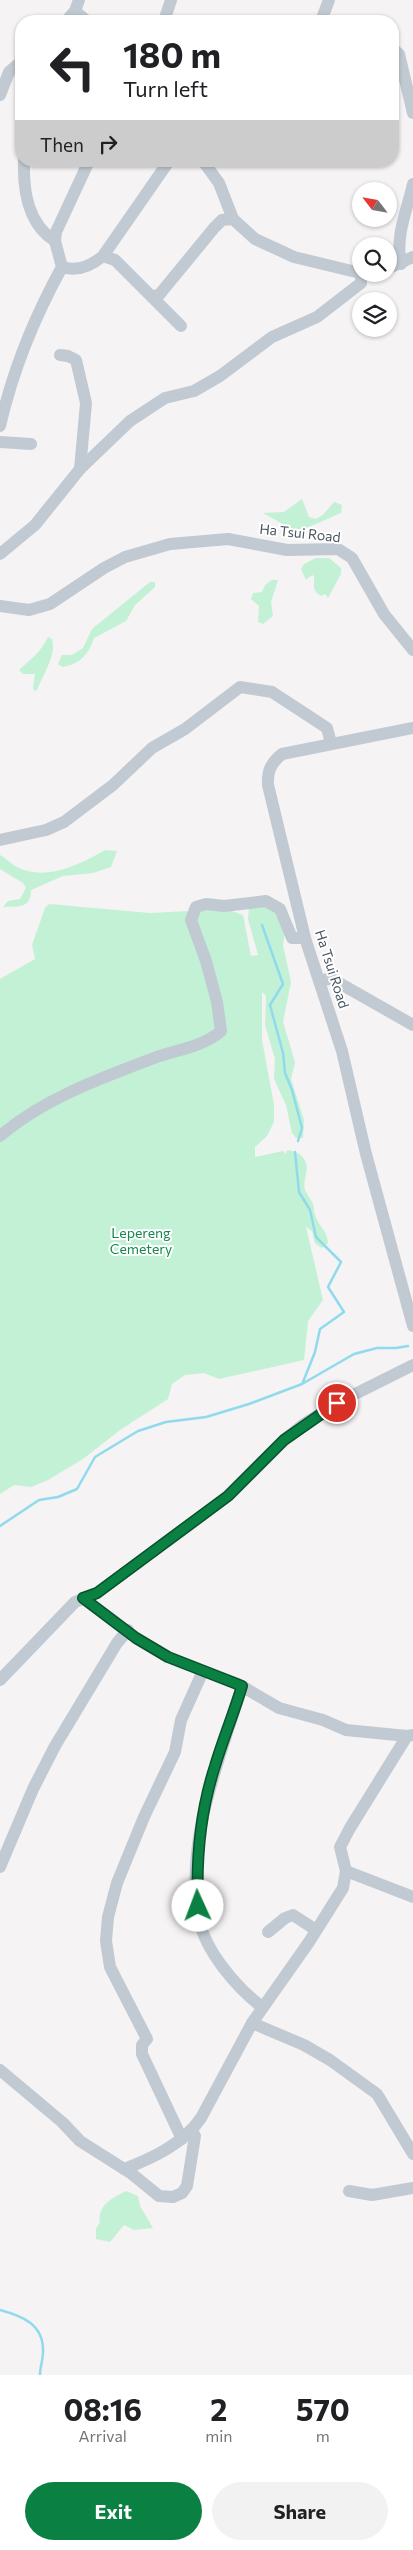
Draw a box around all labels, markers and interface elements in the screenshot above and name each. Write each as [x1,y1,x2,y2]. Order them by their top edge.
text: 180 m [123,32,221,75]
icon: left [40,35,105,100]
text: Turn left [123,75,208,102]
icon: right [94,130,122,158]
text: Then [40,133,84,156]
north arrow [352,182,398,228]
map controls [352,182,397,337]
button: search [352,237,397,282]
button: layers [352,292,397,337]
street label: Ha Tsui Road [259,520,342,545]
street label: Ha Tsui Road [312,927,353,1010]
park label: Lepereng Cemetery [110,1224,172,1257]
pin [316,1382,358,1424]
icon: arrive [323,1389,351,1417]
position arrow [171,1879,223,1931]
text: 08:16 [63,2390,142,2427]
text: 2 [210,2390,227,2427]
text: 570 [296,2390,350,2427]
text: Arrival [78,2426,127,2445]
text: min [205,2426,233,2445]
text: m [316,2426,330,2445]
button: Exit [25,2482,202,2540]
button: Share [212,2482,388,2540]

